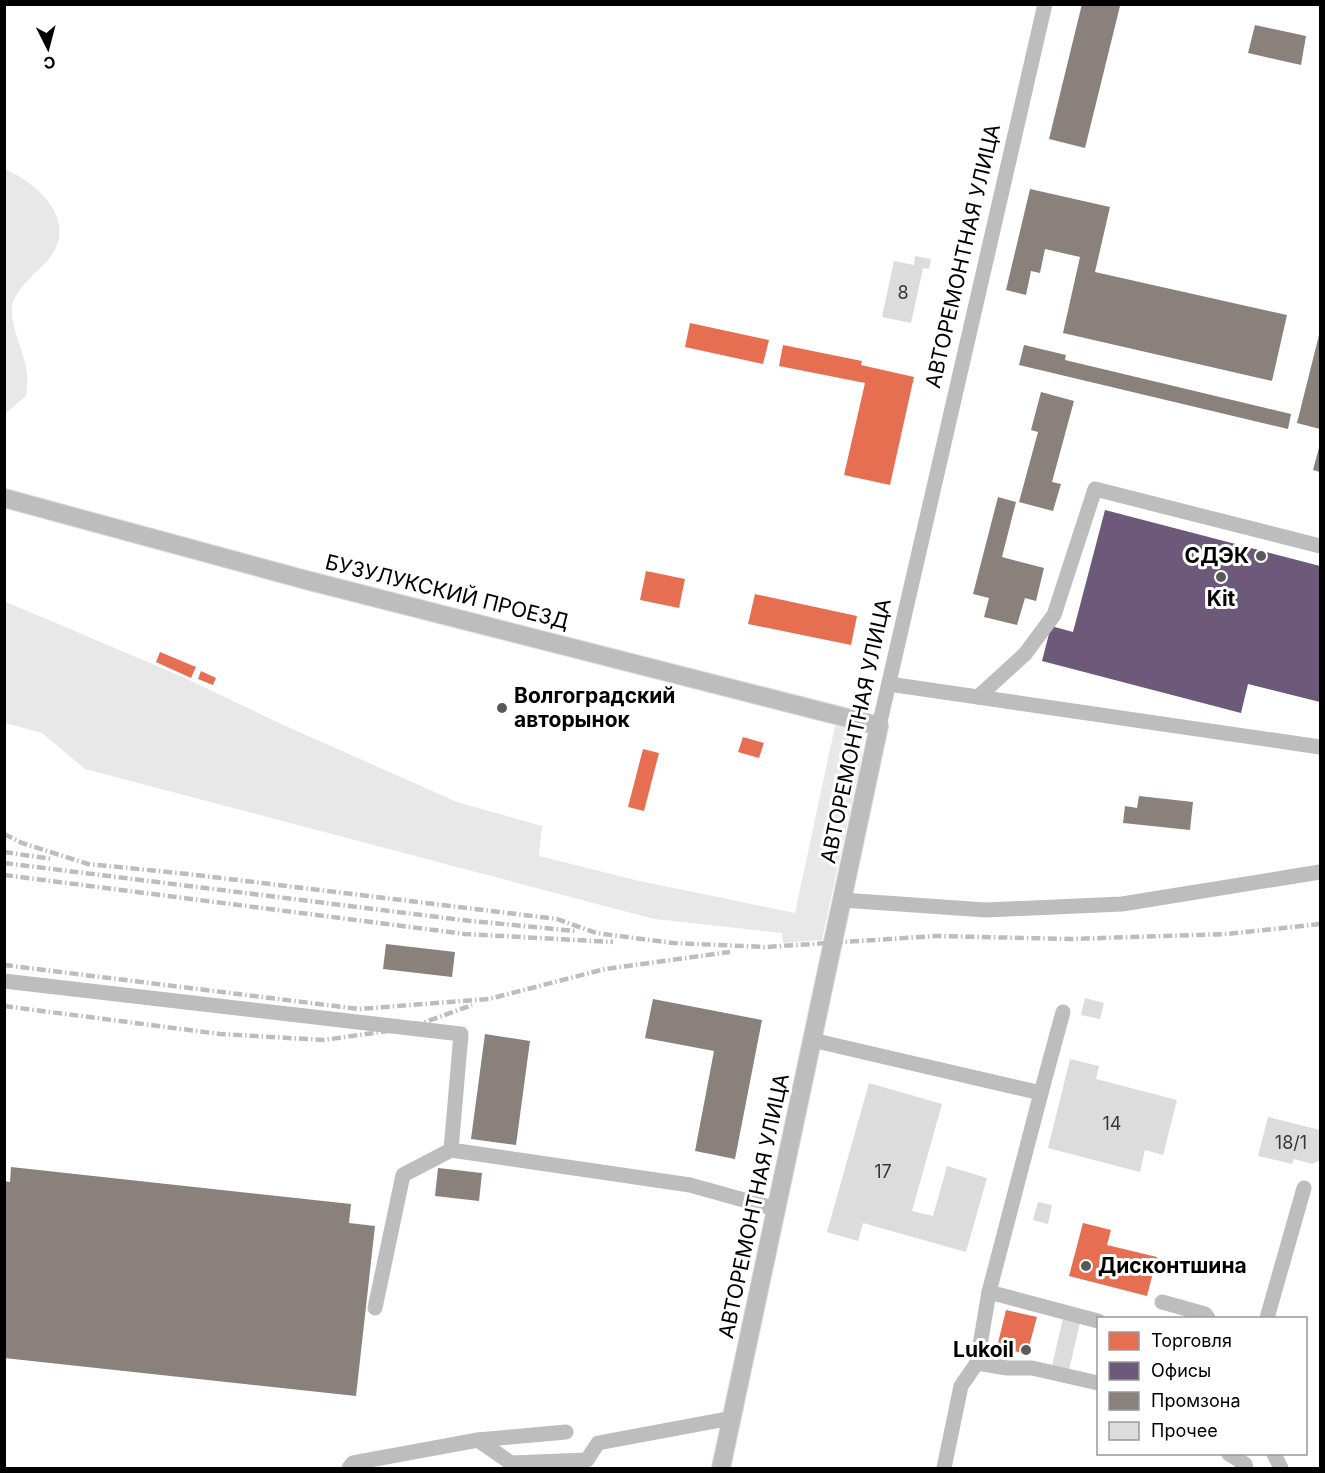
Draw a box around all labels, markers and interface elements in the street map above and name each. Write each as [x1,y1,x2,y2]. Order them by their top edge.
north arrow [18,18,78,78]
text: С [42,52,57,73]
street label: АВТОРЕМОНТНАЯ УЛИЦА [920,121,1005,390]
house number: 8 [897,282,909,303]
place label: СДЭК [1185,543,1249,568]
street label: БУЗУЛУКСКИЙ ПРОЕЗД [323,548,572,634]
marker: СДЭК [1254,549,1268,563]
marker: Kit [1214,570,1228,584]
place label: Kit [1207,586,1236,611]
street label: АВТОРЕМОНТНАЯ УЛИЦА [815,596,896,866]
place label: Волгоградский авторынок [514,683,675,732]
marker: Волгоградский авторынок [495,701,509,715]
street label: АВТОРЕМОНТНАЯ УЛИЦА [713,1071,794,1341]
house number: 14 [1103,1113,1121,1134]
house number: 18/1 [1275,1132,1307,1153]
house number: 17 [874,1161,892,1182]
place label: Дисконтшина [1098,1253,1247,1278]
marker: Дисконтшина [1079,1259,1093,1273]
legend [1097,1317,1307,1455]
text: Торговля [1151,1330,1232,1351]
place label: Lukoil [953,1337,1014,1362]
marker: Lukoil [1019,1343,1033,1357]
text: Офисы [1151,1360,1211,1381]
text: Промзона [1151,1390,1241,1411]
text: Прочее [1151,1420,1218,1441]

